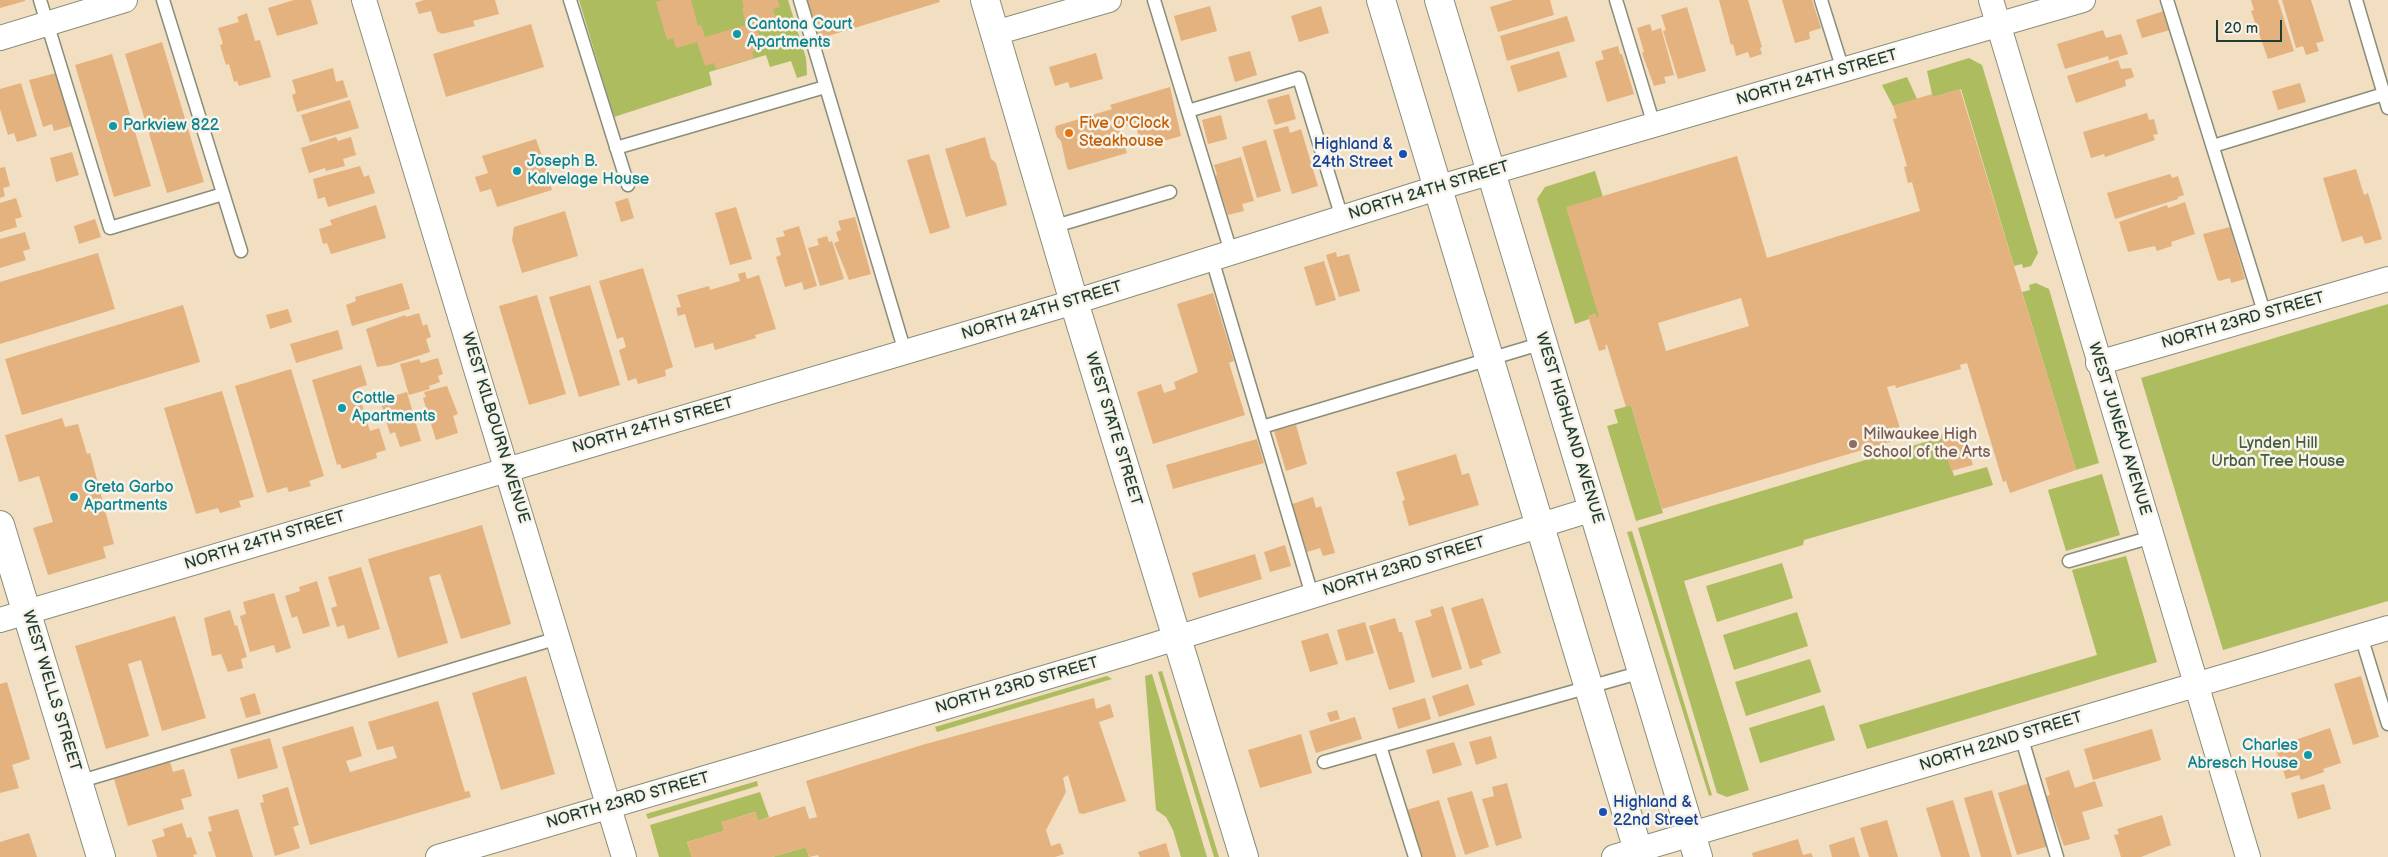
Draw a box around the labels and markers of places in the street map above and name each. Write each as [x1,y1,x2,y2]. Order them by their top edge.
place label: Cantona Court Apartments [747,15,852,53]
marker: Cantona Court Apartments [731,28,743,40]
place label: Five O'Clock Steakhouse [1079,114,1169,152]
place label: Parkview 822 [123,116,219,136]
marker: Parkview 822 [107,120,119,132]
marker: Five O'Clock Steakhouse [1063,127,1075,139]
place label: Highland & 24th Street [1312,135,1393,173]
marker: Highland & 24th Street [1397,148,1409,160]
place label: Joseph B. Kalvelage House [527,152,649,190]
marker: Joseph B. Kalvelage House [511,165,523,177]
place label: Cottle Apartments [352,389,435,427]
marker: Cottle Apartments [336,402,348,414]
place label: Milwaukee High School of the Arts [1863,425,1990,463]
marker: Milwaukee High School of the Arts [1847,438,1859,450]
place label: Greta Garbo Apartments [84,478,174,516]
marker: Greta Garbo Apartments [68,491,80,503]
place label: Charles Abresch House [2188,736,2298,774]
marker: Charles Abresch House [2302,749,2314,761]
place label: Highland & 22nd Street [1613,793,1698,831]
marker: Highland & 22nd Street [1597,806,1609,818]

